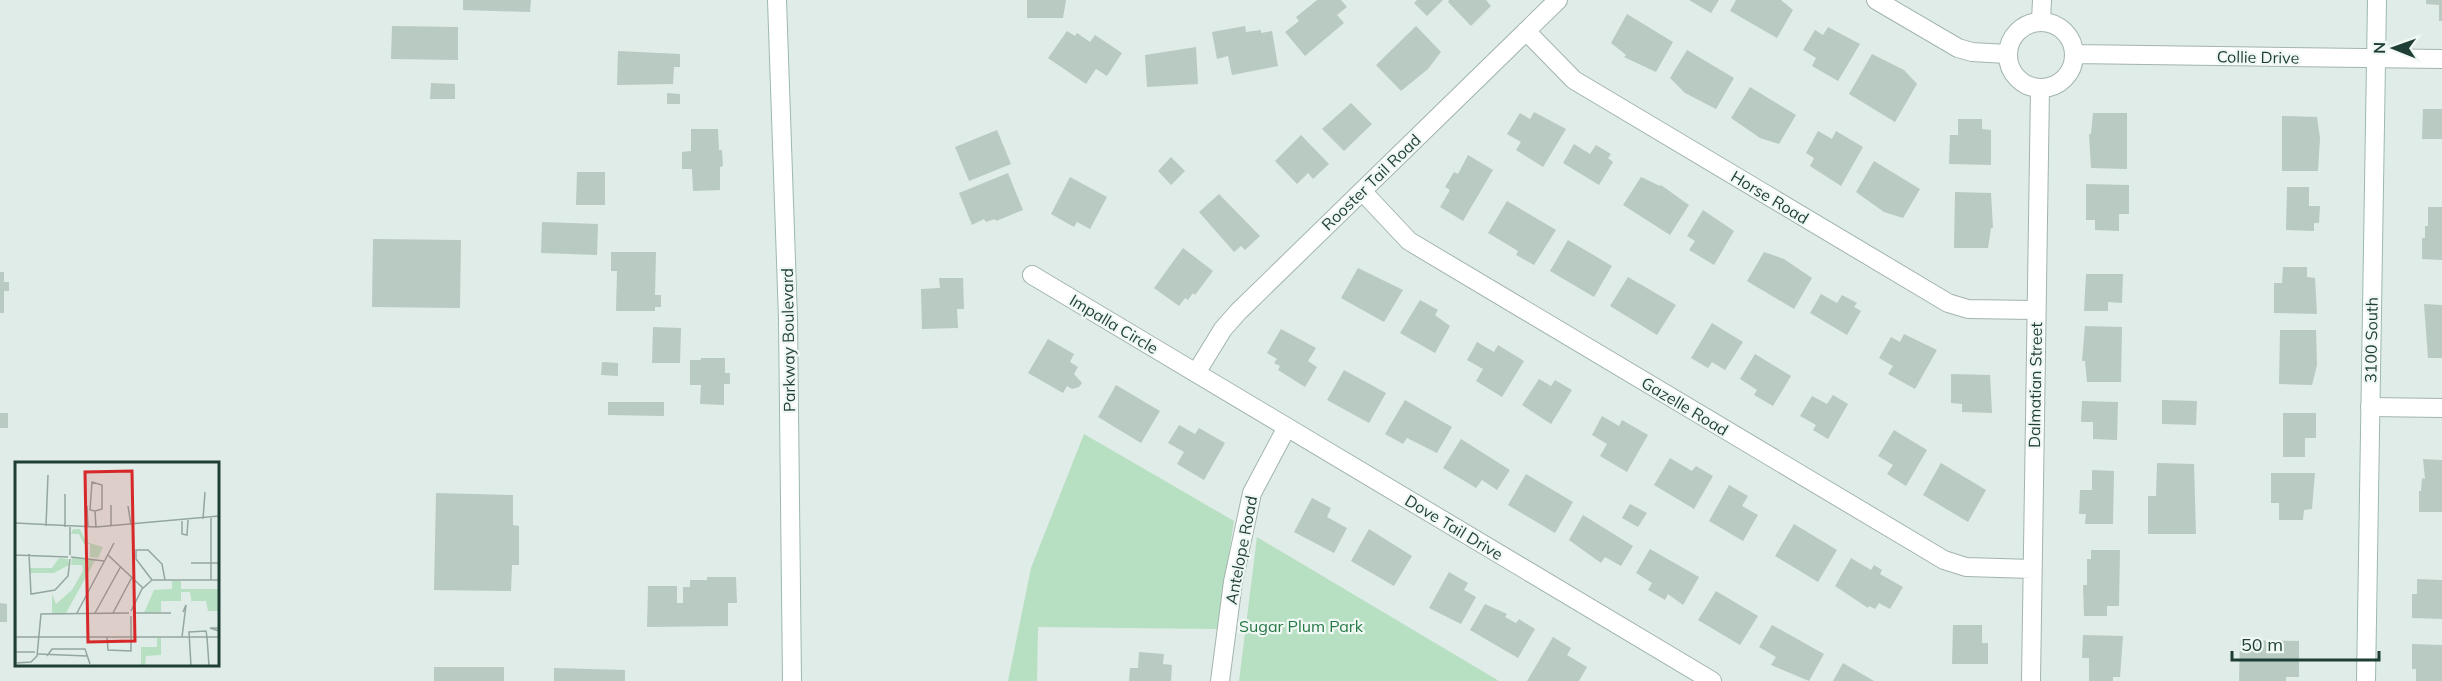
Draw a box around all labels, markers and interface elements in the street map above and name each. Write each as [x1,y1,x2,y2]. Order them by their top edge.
north arrow [2364,18,2424,78]
text: N [2369,42,2389,54]
street label: Collie Drive [2217,46,2299,68]
street label: Rooster Tail Road [1317,130,1425,234]
street label: Horse Road [1727,166,1813,228]
street label: Parkway Boulevard [777,268,799,412]
street label: Impalla Circle [1066,290,1162,358]
street label: 3100 South [2360,297,2382,383]
street label: Dalmatian Street [2024,322,2046,448]
street label: Gazelle Road [1638,372,1732,440]
inset map [15,462,219,666]
street label: Dove Tail Drive [1401,490,1507,564]
street label: Antelope Road [1221,494,1261,606]
park label: Sugar Plum Park [1239,616,1364,636]
scale bar [2232,624,2379,662]
text: 50 m [2241,633,2283,656]

